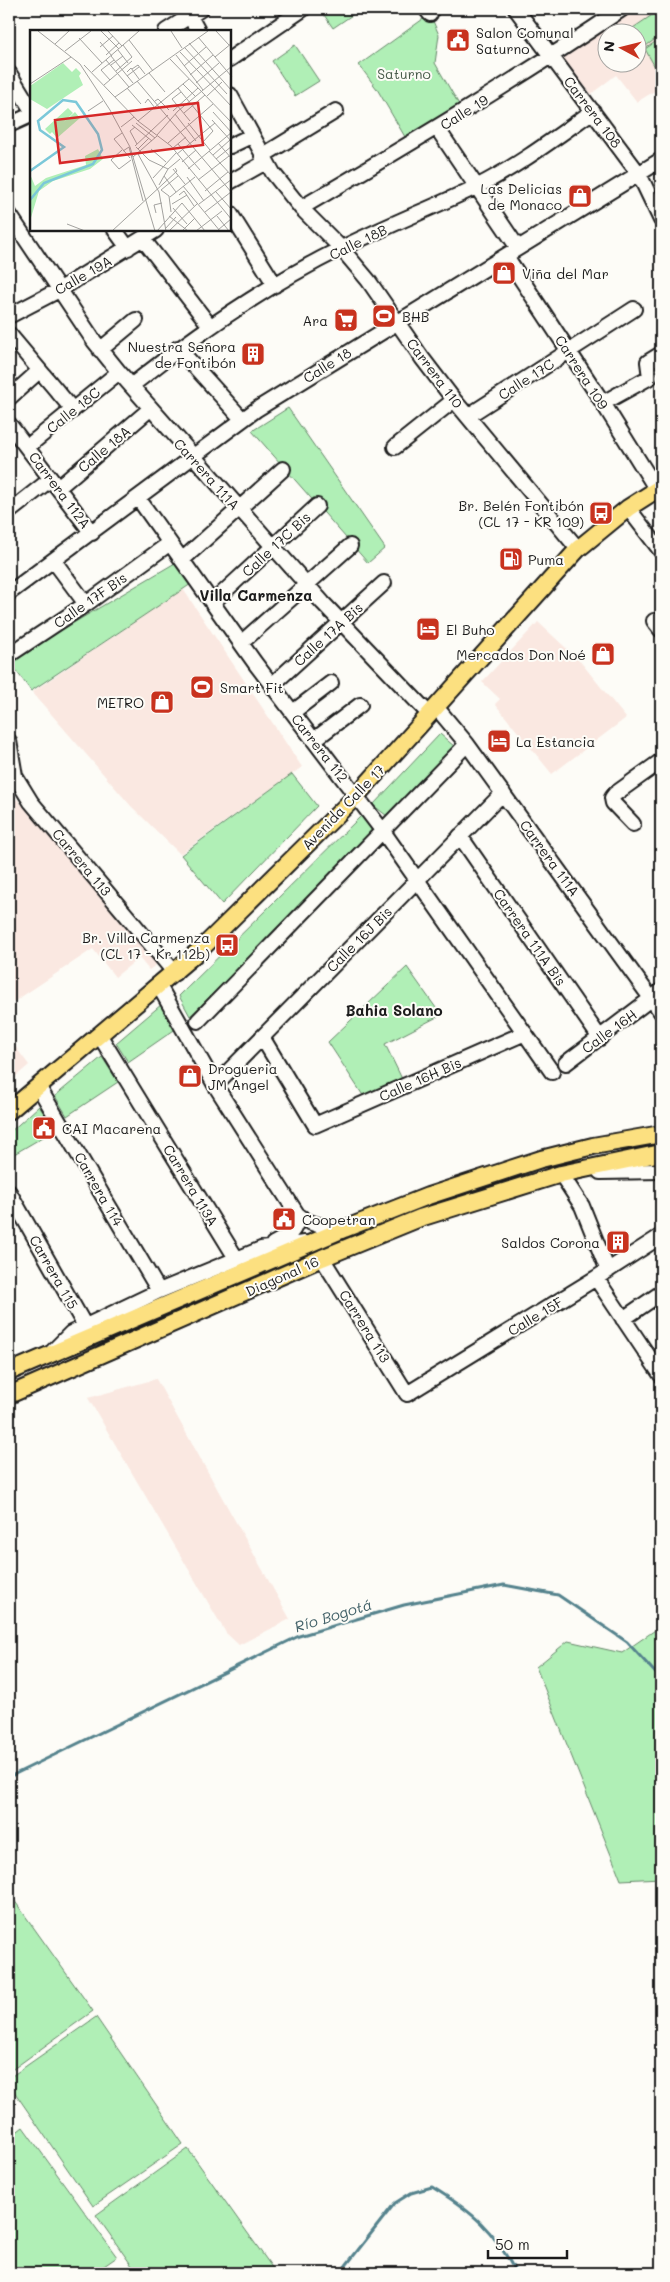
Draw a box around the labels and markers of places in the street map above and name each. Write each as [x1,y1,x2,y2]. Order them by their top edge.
place label: Salon Comunal Saturno [476,23,574,58]
public building icon: Salon Comunal Saturno [445,27,471,53]
place label: Las Delicias de Monaco [481,179,562,214]
shop icon: Las Delicias de Monaco [567,183,593,209]
shop icon: Viña del Mar [491,260,517,286]
place label: Viña del Mar [522,264,609,283]
sports icon: BHB [371,303,397,329]
supermarket icon: Ara [333,307,359,333]
place label: BHB [402,307,429,326]
place label: Ara [303,311,328,330]
place label: Nuestra Señora de Fontibón [128,337,236,372]
building icon: Nuestra Señora de Fontibón [240,341,266,367]
place label: Br. Belén Fontibón (CL 17 - KR 109) [459,496,584,531]
bus stop icon: Br. Belén Fontibón (CL 17 - KR 109) [588,500,614,526]
fuel station icon: Puma [498,546,524,572]
place label: Puma [528,550,564,569]
hotel icon: El Buho [415,616,441,642]
place label: El Buho [446,620,495,639]
shop icon: Mercados Don Noé [590,641,616,667]
place label: Mercados Don Noé [456,645,586,664]
sports icon: Smart Fit [189,674,215,700]
place label: Smart Fit [220,678,284,697]
shop icon: METRO [149,689,175,715]
place label: METRO [97,693,144,712]
hotel icon: La Estancia [486,728,512,754]
place label: La Estancia [516,732,595,751]
place label: Br. Villa Carmenza (CL 17 - Kr 112b) [82,928,210,963]
bus stop icon: Br. Villa Carmenza (CL 17 - Kr 112b) [214,932,240,958]
place label: Drogueria JM Angel [208,1059,277,1094]
shop icon: Drogueria JM Angel [177,1063,203,1089]
public building icon: CAI Macarena [31,1115,57,1141]
place label: CAI Macarena [62,1119,161,1138]
public building icon: Coopetran [271,1206,297,1232]
place label: Coopetran [302,1210,376,1229]
building icon: Saldos Corona [605,1229,631,1255]
place label: Saldos Corona [501,1233,600,1252]

